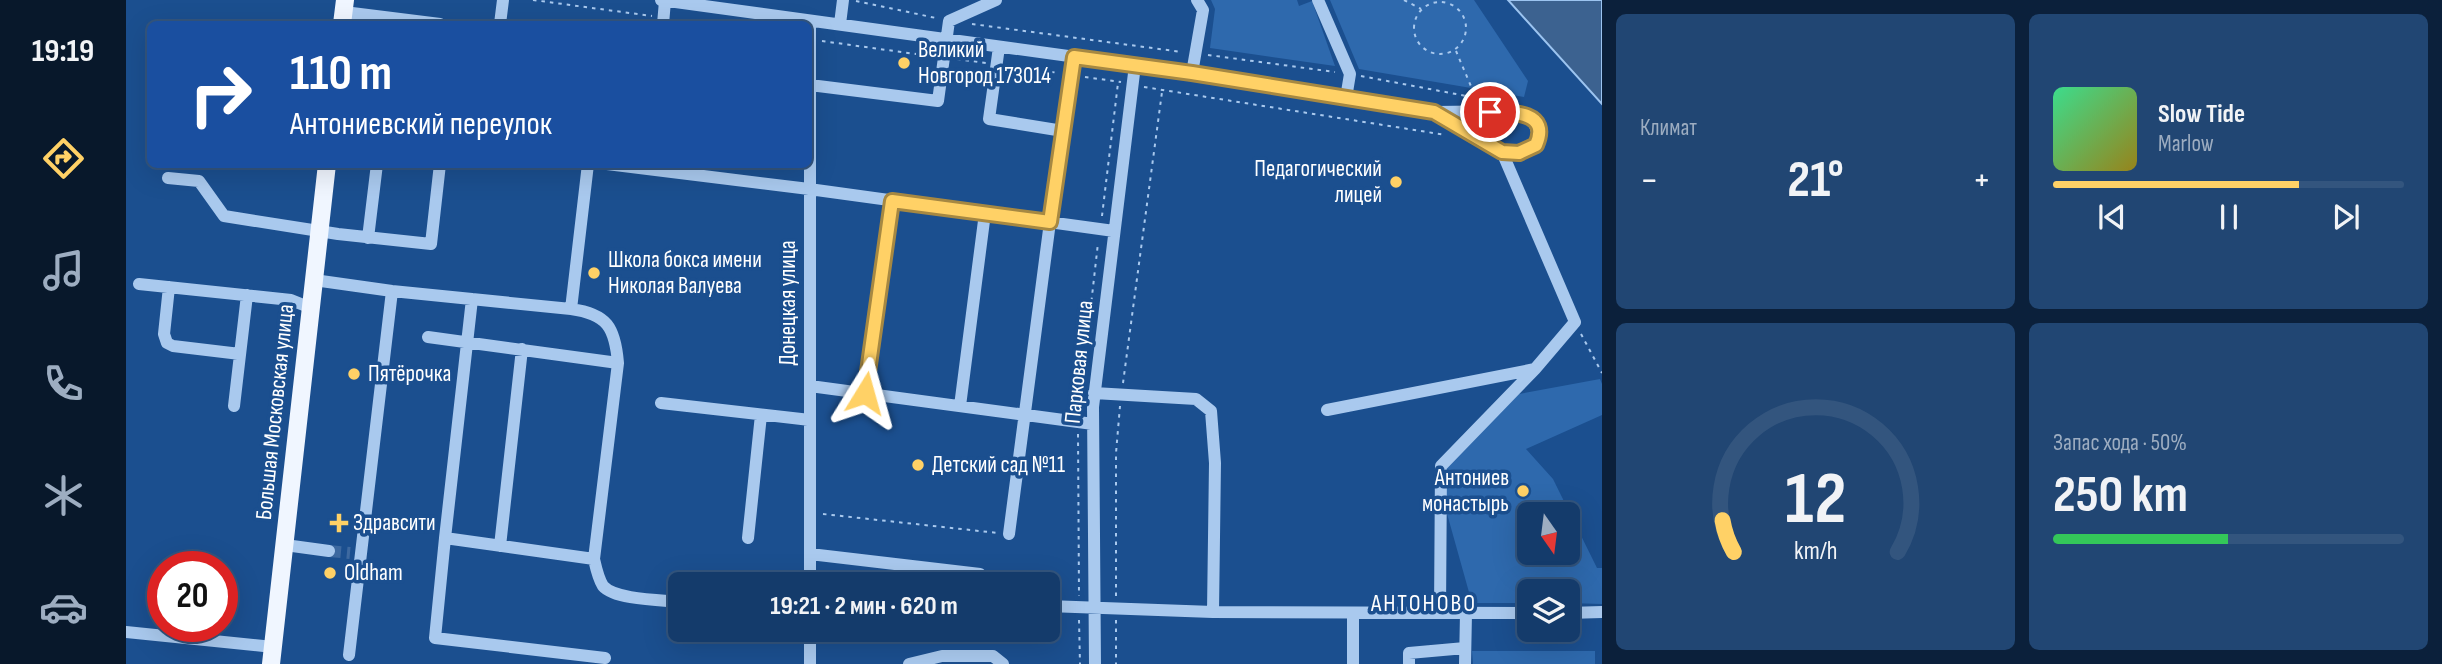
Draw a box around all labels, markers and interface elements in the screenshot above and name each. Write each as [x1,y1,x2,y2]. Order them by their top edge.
text: 19:19 [32,32,94,71]
place label: Великий Новгород 173014 [918,36,1051,90]
text: 110 m [290,45,392,104]
icon: right [175,49,266,140]
marker: Великий Новгород 173014 [896,55,912,71]
pin [1460,82,1520,142]
icon: arrive [1471,93,1509,131]
text: Slow Tide [2158,99,2245,130]
text: Антониевский переулок [290,105,552,144]
text: Климат [1640,114,1697,142]
text: Marlow [2158,130,2214,158]
icon: directions [39,134,88,183]
text: 21° [1787,149,1844,212]
place label: Педагогический лицей [1254,155,1382,209]
text: − [1640,158,1659,203]
text: + [1972,158,1991,203]
marker: Педагогический лицей [1388,174,1404,190]
icon: previous [2093,198,2131,236]
icon: pause [2210,198,2248,236]
icon: next [2327,198,2365,236]
street label: Донецкая улица [774,241,802,365]
icon: music [39,246,88,295]
place label: Школа бокса имени Николая Валуева [608,246,762,300]
marker: Школа бокса имени Николая Валуева [586,265,602,281]
street label: Парковая улица [1059,299,1099,425]
street label: Большая Московская улица [250,303,300,521]
position arrow [828,356,902,430]
icon: phone [39,359,88,408]
place label: Пятёрочка [368,360,451,388]
marker: Пятёрочка [346,366,362,382]
text: Запас хода · 50% [2053,429,2187,457]
place label: Детский сад №11 [932,451,1065,479]
marker: Детский сад №11 [910,457,926,473]
text: 12 [1785,457,1846,545]
place label: Антониев монастырь [1422,464,1509,518]
text: 250 km [2053,464,2188,527]
icon: climate [39,471,88,520]
marker: Антониев монастырь [1515,483,1531,499]
north arrow [1517,502,1580,565]
map controls [1517,502,1580,642]
place label: Здравсити [353,509,436,537]
marker: Здравсити [331,515,347,531]
text: km/h [1794,536,1837,567]
speed limit sign: 20 [147,551,238,642]
place label: Oldham [344,559,403,587]
marker: Oldham [322,565,338,581]
button: layers [1517,579,1580,642]
icon: car [39,583,88,632]
district label: АНТОНОВО [1370,589,1477,618]
text: 19:21 · 2 мин · 620 m [770,591,958,622]

